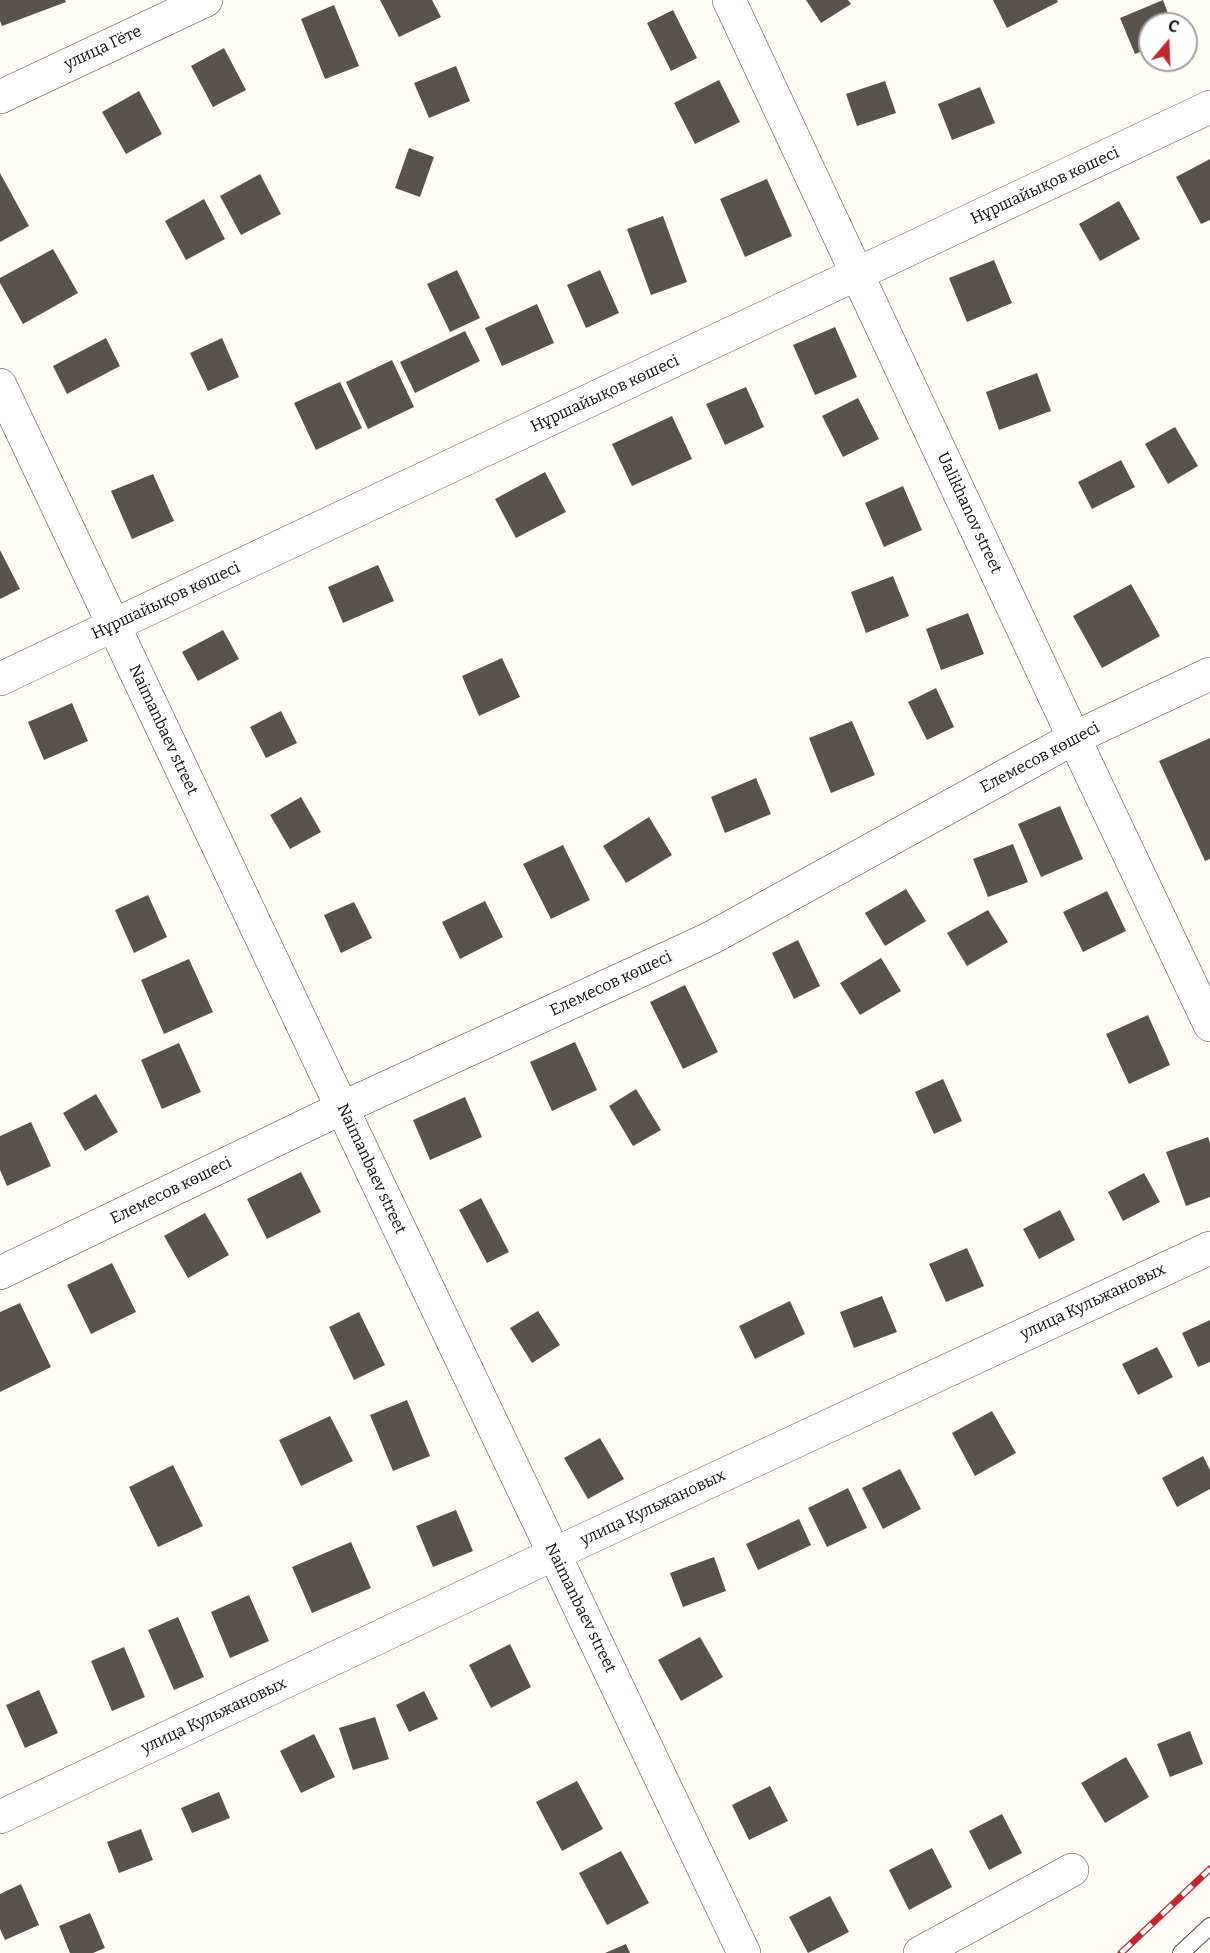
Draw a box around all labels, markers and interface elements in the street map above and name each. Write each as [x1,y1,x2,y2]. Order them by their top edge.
north arrow [1138,12,1198,72]
text: С [1165,16,1181,37]
street label: улица Гёте [61,22,145,74]
street label: Нұршайықов көшесі [968,143,1122,229]
street label: Нұршайықов көшесі [528,351,682,437]
street label: Ualikhanov street [933,449,1005,577]
street label: Нұршайықов көшесі [89,558,243,644]
street label: Naimanbaev street [124,662,202,798]
street label: Елемесов көшесі [977,718,1103,798]
street label: Елемесов көшесі [547,947,675,1021]
street label: Naimanbaev street [332,1101,410,1237]
street label: Елемесов көшесі [107,1153,235,1229]
street label: улица Кульжановых [1017,1260,1169,1344]
street label: улица Кульжановых [577,1466,729,1550]
street label: Naimanbaev street [540,1540,620,1676]
street label: улица Кульжановых [138,1674,290,1758]

